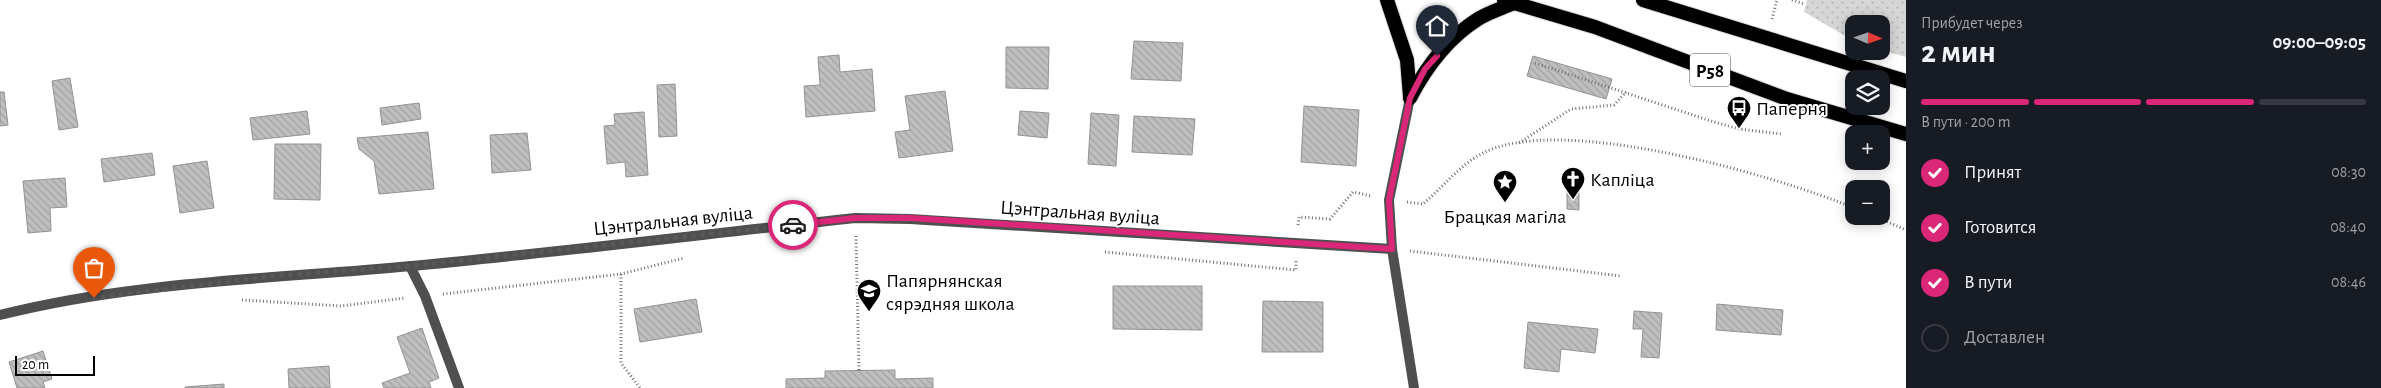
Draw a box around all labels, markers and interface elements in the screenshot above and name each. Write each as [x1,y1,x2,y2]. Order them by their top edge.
pin [1416,5,1458,56]
icon: home [1423,12,1451,40]
north arrow [1845,15,1890,60]
map controls [1845,15,1890,225]
text: Прибудет через [1921,15,2023,31]
text: 09:00–09:05 [2272,33,2366,52]
text: 2 мин [1921,36,1996,68]
road number: Р58 [1690,54,1730,86]
button: layers [1845,70,1890,115]
bus stop icon: Паперня [1726,95,1752,129]
place label: Паперня [1756,99,1827,119]
text: В пути · 200 m [1921,114,2010,130]
button: + [1845,125,1890,170]
icon: check [1921,159,1949,187]
text: Принят [1964,163,2021,182]
text: 08:30 [2331,164,2366,180]
church icon: Капліца [1560,166,1586,200]
place icon: Брацкая магіла [1492,169,1518,203]
place label: Капліца [1590,170,1655,190]
button: − [1845,180,1890,225]
street label: Цэнтральная вуліца [999,197,1160,229]
courier [768,200,818,250]
street label: Цэнтральная вуліца [592,203,754,239]
place label: Брацкая магіла [1444,207,1566,227]
icon: car [779,211,807,239]
icon: check [1921,214,1949,242]
text: Готовится [1964,218,2037,237]
text: 08:40 [2330,219,2366,235]
pin [73,247,115,298]
icon: bag [80,254,108,282]
icon: check [1921,269,1949,297]
place label: Папярнянская сярэдняя школа [886,271,1015,314]
text: В пути [1964,273,2013,292]
text: 08:46 [2331,274,2366,290]
school or university icon: Папярнянская сярэдняя школа [856,278,882,312]
text: Доставлен [1964,328,2045,347]
scale bar [15,353,95,376]
text: 20 m [22,358,49,372]

